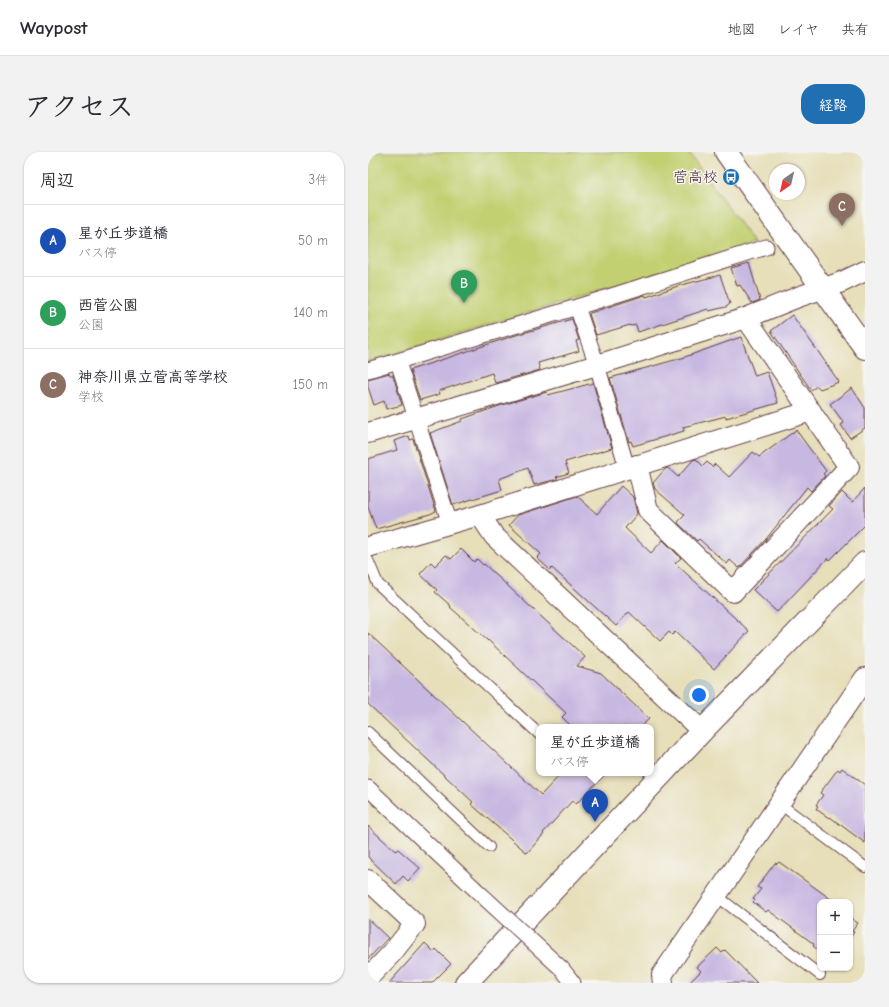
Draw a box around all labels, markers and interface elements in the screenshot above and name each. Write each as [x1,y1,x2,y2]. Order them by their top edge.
text: Waypost [20,17,88,39]
text: 地図 [728,21,756,38]
text: レイヤ [778,21,819,38]
text: 共有 [841,21,869,38]
button: 経路 [801,84,865,124]
text: アクセス [24,91,134,123]
north arrow [769,164,805,200]
bus stop icon: 菅高校 [721,167,741,187]
place label: 菅高校 [673,168,718,186]
text: 周辺 [40,171,74,190]
text: 3件 [308,172,328,187]
pin: C [829,193,855,226]
text: 星が丘歩道橋 [78,224,168,242]
text: A [49,233,57,248]
text: 50 m [298,233,328,248]
text: バス停 [78,245,117,260]
pin: B [451,270,477,303]
text: 西菅公園 [78,296,138,314]
text: B [49,305,57,320]
text: 140 m [294,305,328,320]
text: 公園 [78,317,104,332]
text: 神奈川県立菅高等学校 [78,368,228,386]
text: C [49,377,57,392]
text: 150 m [293,377,328,392]
text: 学校 [78,389,104,404]
your location [689,685,709,705]
popup [536,724,654,776]
text: 星が丘歩道橋 [550,733,640,751]
text: バス停 [550,754,589,769]
pin: A [582,789,608,822]
map controls [817,899,853,971]
button: + [817,899,853,935]
button: − [817,935,853,971]

